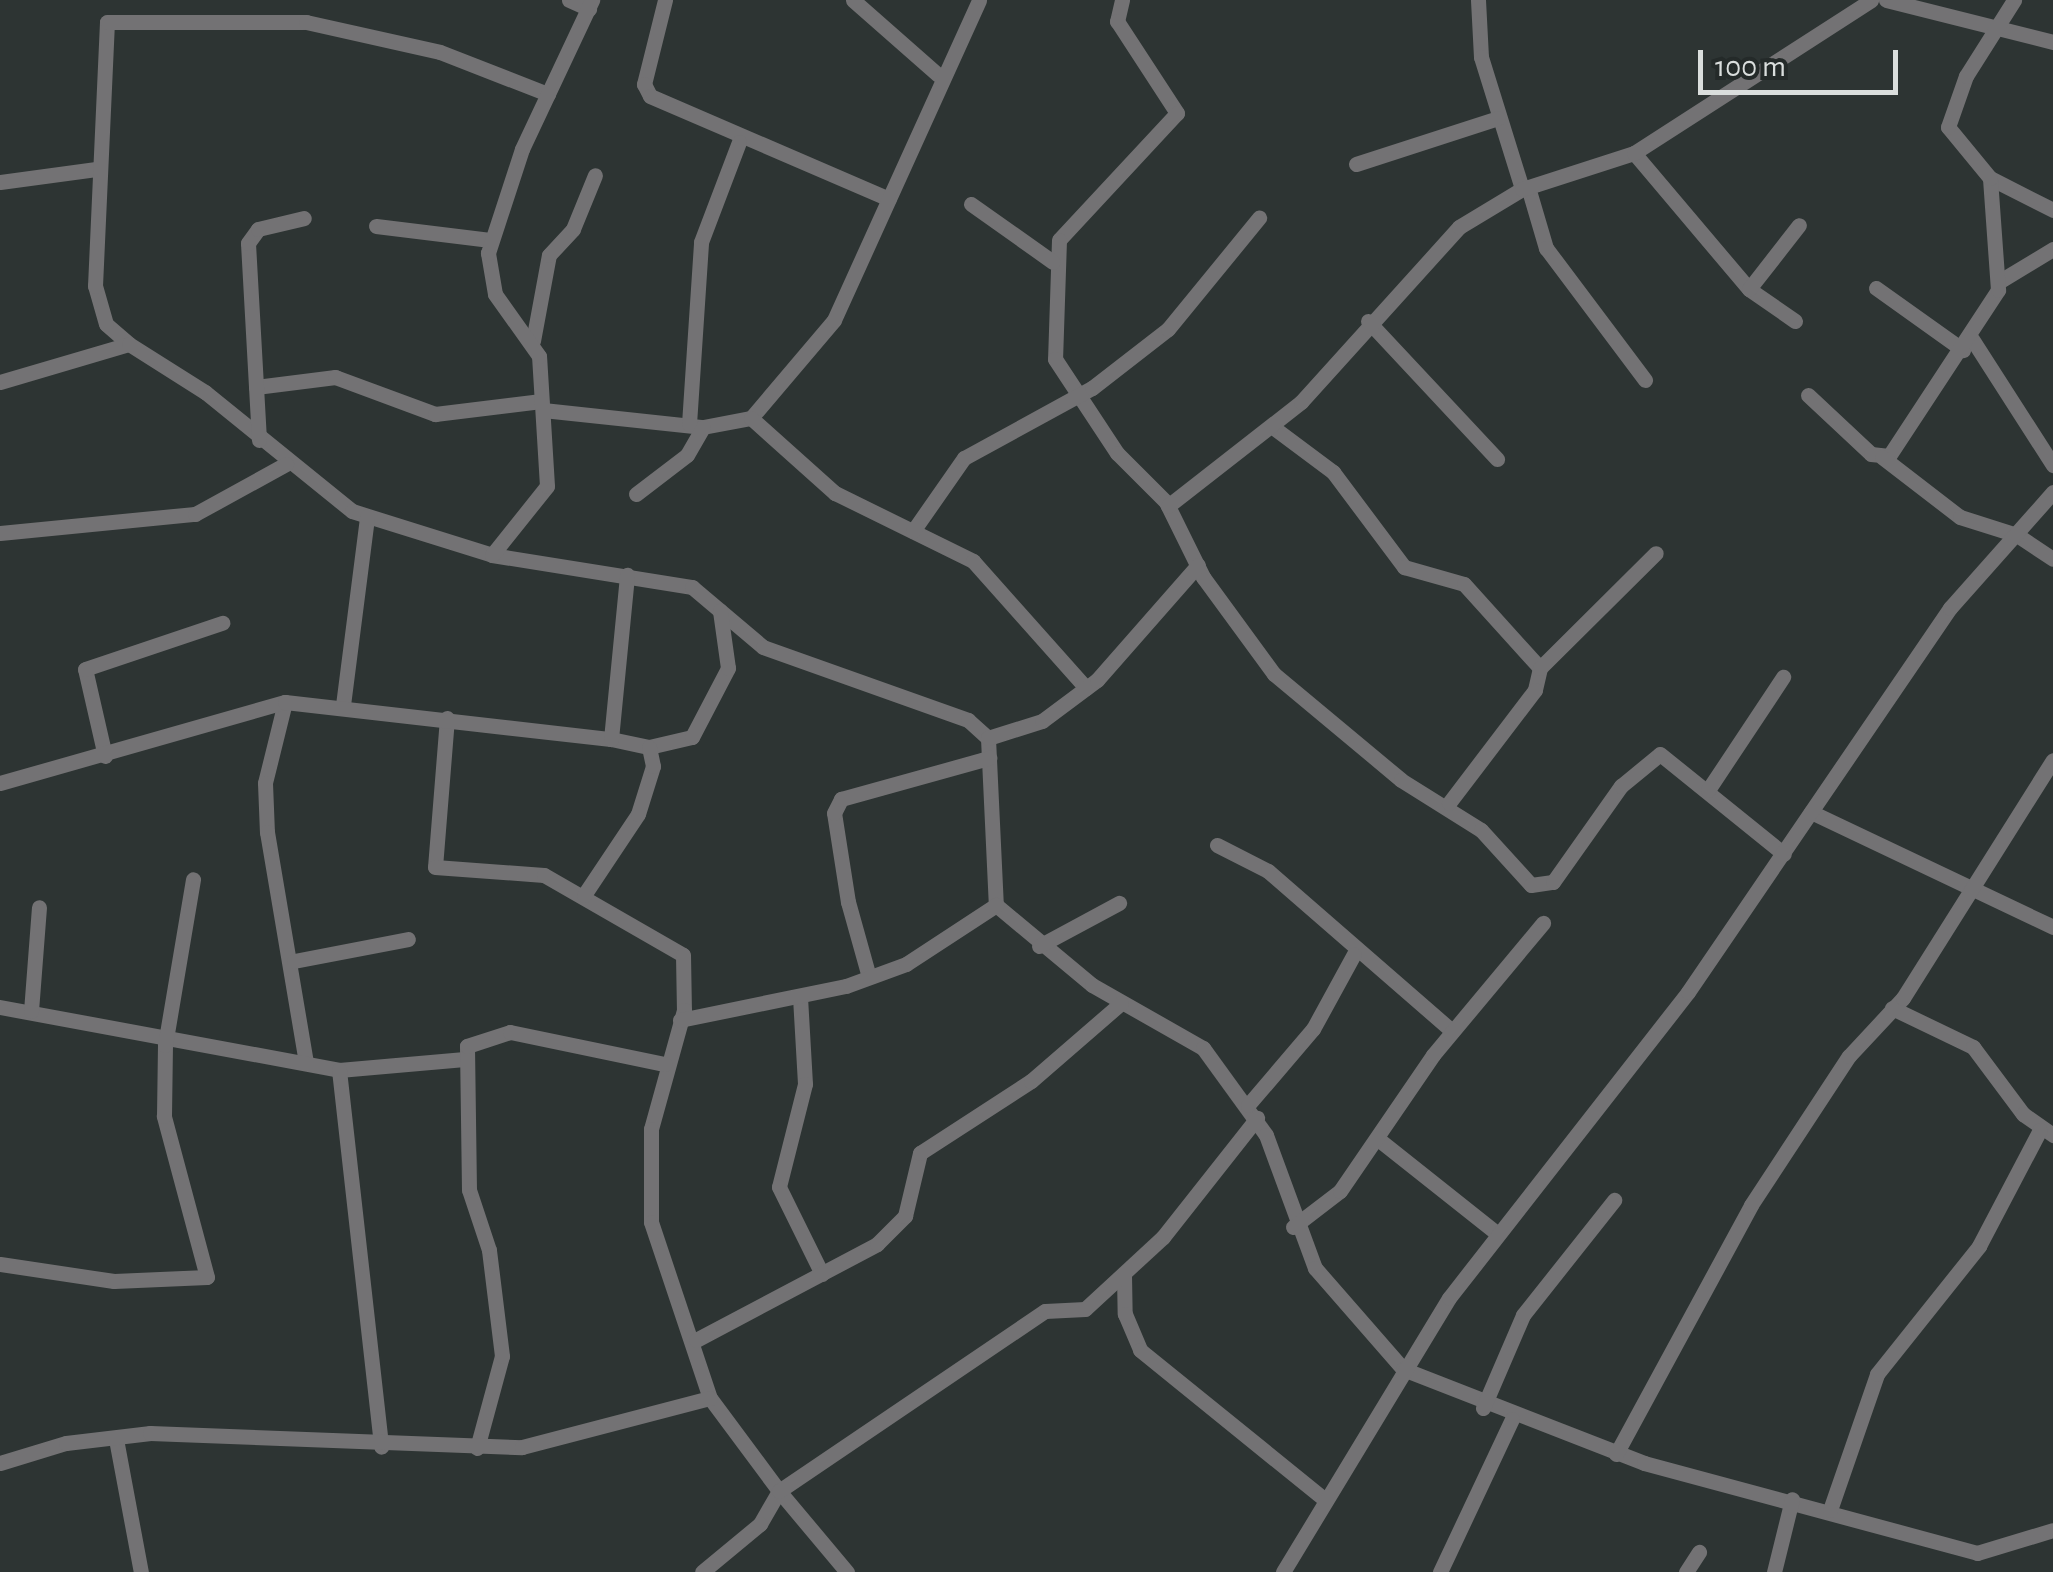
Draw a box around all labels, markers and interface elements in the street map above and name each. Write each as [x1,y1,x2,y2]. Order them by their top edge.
scale bar [1703,30,1903,92]
text: 100 m [1715,52,1786,82]

